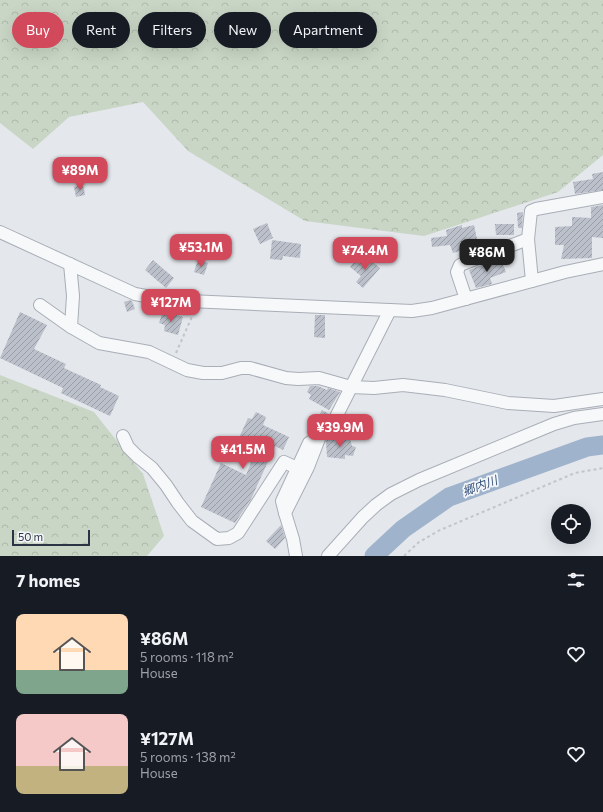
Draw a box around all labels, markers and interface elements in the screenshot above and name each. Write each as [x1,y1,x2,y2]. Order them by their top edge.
chip: Buy [12,12,64,48]
chip: Rent [72,12,130,48]
chip: Filters [138,12,206,48]
chip: New [214,12,271,48]
chip: Apartment [279,12,377,48]
pin: ¥89M [56,157,104,191]
text: ¥89M [62,162,98,178]
pin: ¥53.1M [168,234,234,268]
pin: ¥74.4M [332,237,398,271]
text: ¥53.1M [179,239,223,255]
pin: ¥86M [463,239,511,273]
text: ¥74.4M [342,242,388,258]
text: ¥86M [469,244,505,260]
pin: ¥127M [143,289,199,323]
text: ¥127M [150,294,192,310]
pin: ¥39.9M [307,414,373,448]
text: ¥39.9M [316,419,364,435]
pin: ¥41.5M [210,436,276,470]
text: ¥41.5M [220,441,266,457]
water label: 郷内川 [460,472,501,498]
map controls [551,504,591,544]
button: locate [551,504,591,544]
scale bar [12,528,90,547]
text: 50 m [18,530,43,543]
icon: filters [565,569,587,591]
text: 7 homes [16,570,80,591]
text: ¥86M [140,628,188,649]
icon: home [48,630,96,678]
icon: heart [565,643,587,665]
text: 5 rooms · 118 m² [140,649,234,665]
text: House [140,665,178,681]
text: ¥127M [140,728,194,749]
icon: home [48,730,96,778]
icon: heart [565,743,587,765]
text: 5 rooms · 138 m² [140,749,236,765]
text: House [140,765,178,781]

